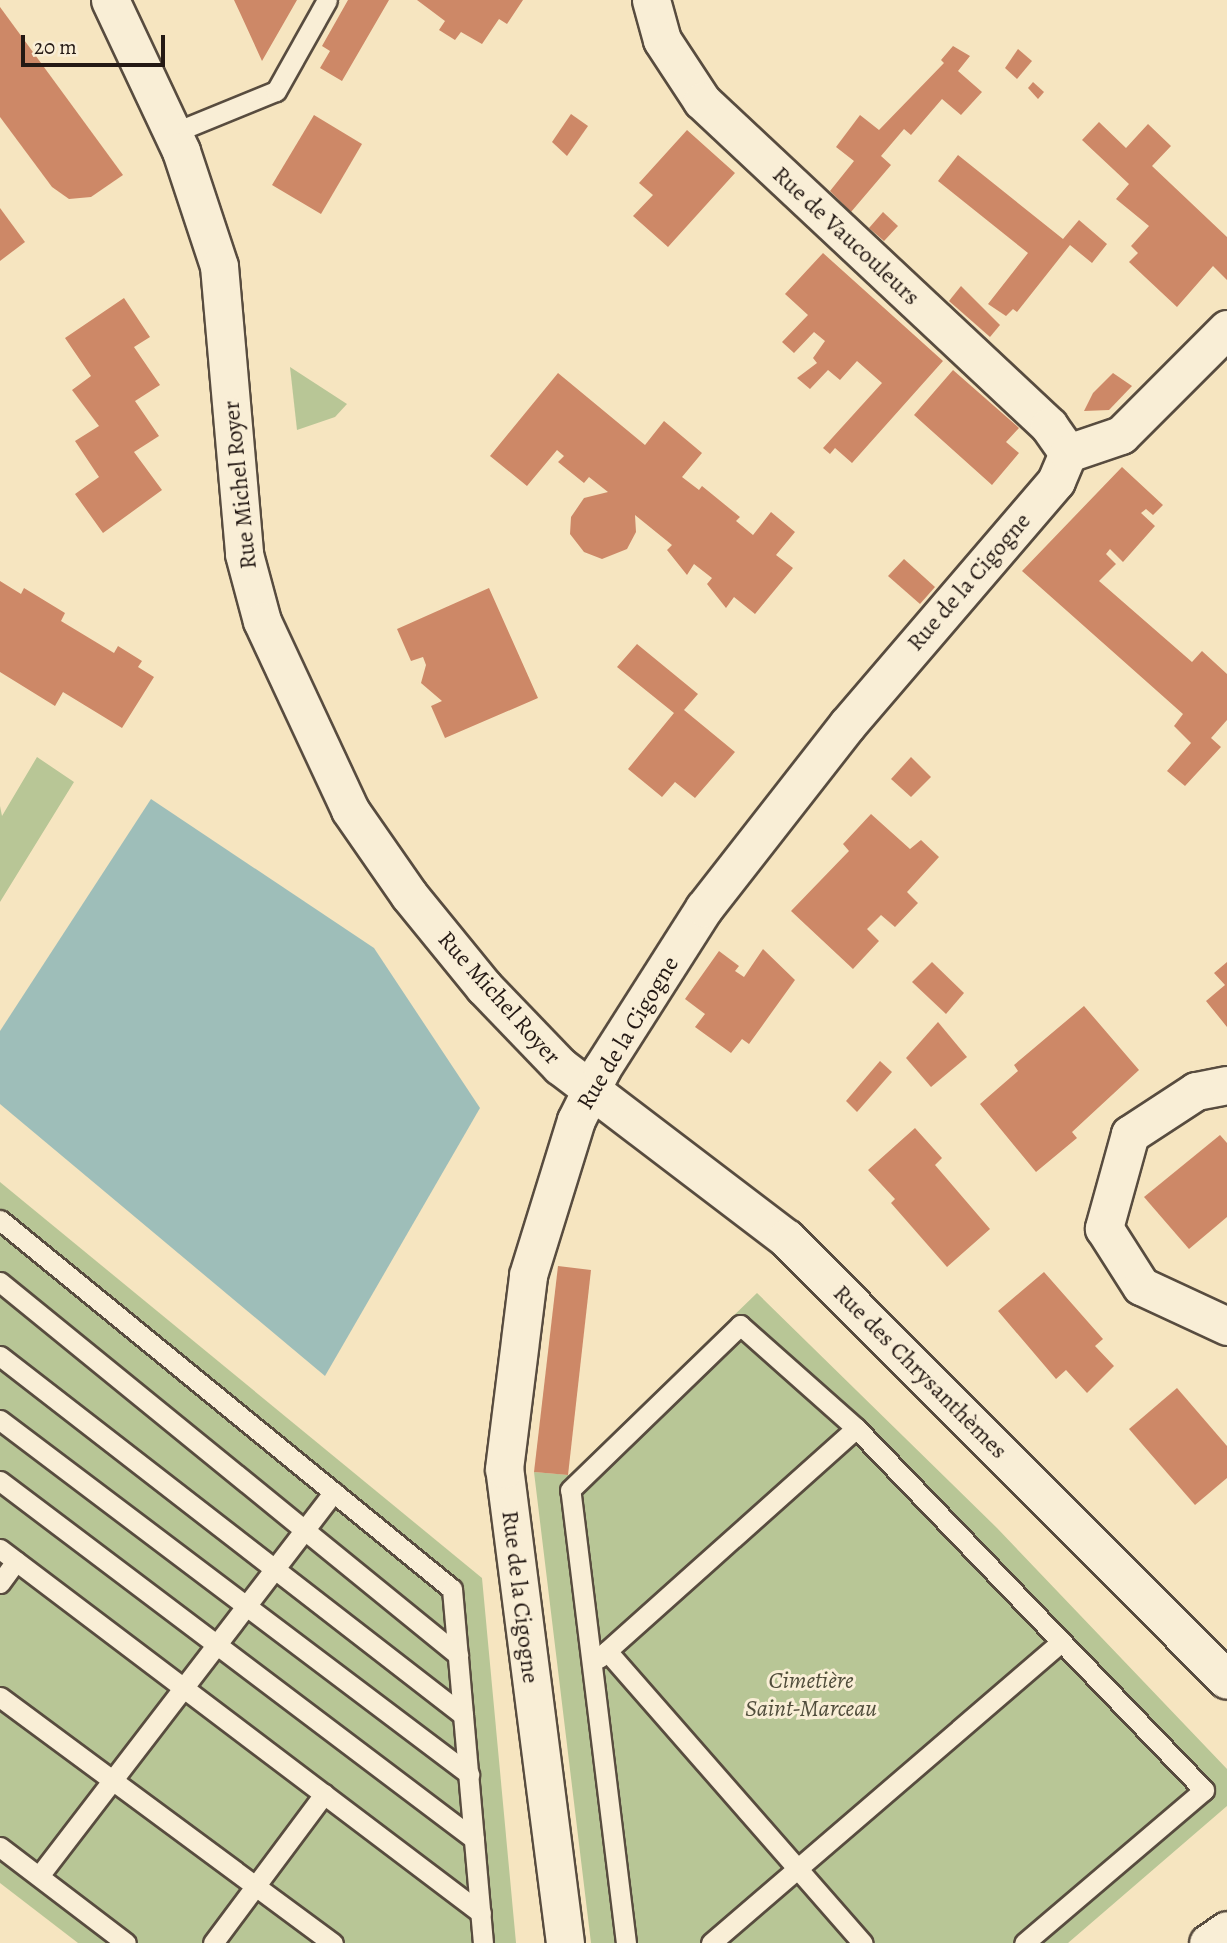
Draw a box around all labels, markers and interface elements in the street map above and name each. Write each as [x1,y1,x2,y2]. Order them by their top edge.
scale bar [24,21,168,65]
text: 20 m [34,33,77,61]
street label: Rue de Vaucouleurs [766,160,926,312]
street label: Rue Michel Royer [217,399,263,571]
street label: Rue de la Cigogne [901,507,1037,657]
street label: Rue Michel Royer [432,925,566,1071]
street label: Rue de la Cigogne [571,951,685,1115]
street label: Rue des Chrysanthèmes [827,1279,1013,1465]
street label: Rue de la Cigogne [495,1509,545,1685]
park label: Cimetière Saint-Marceau [745,1667,877,1723]

